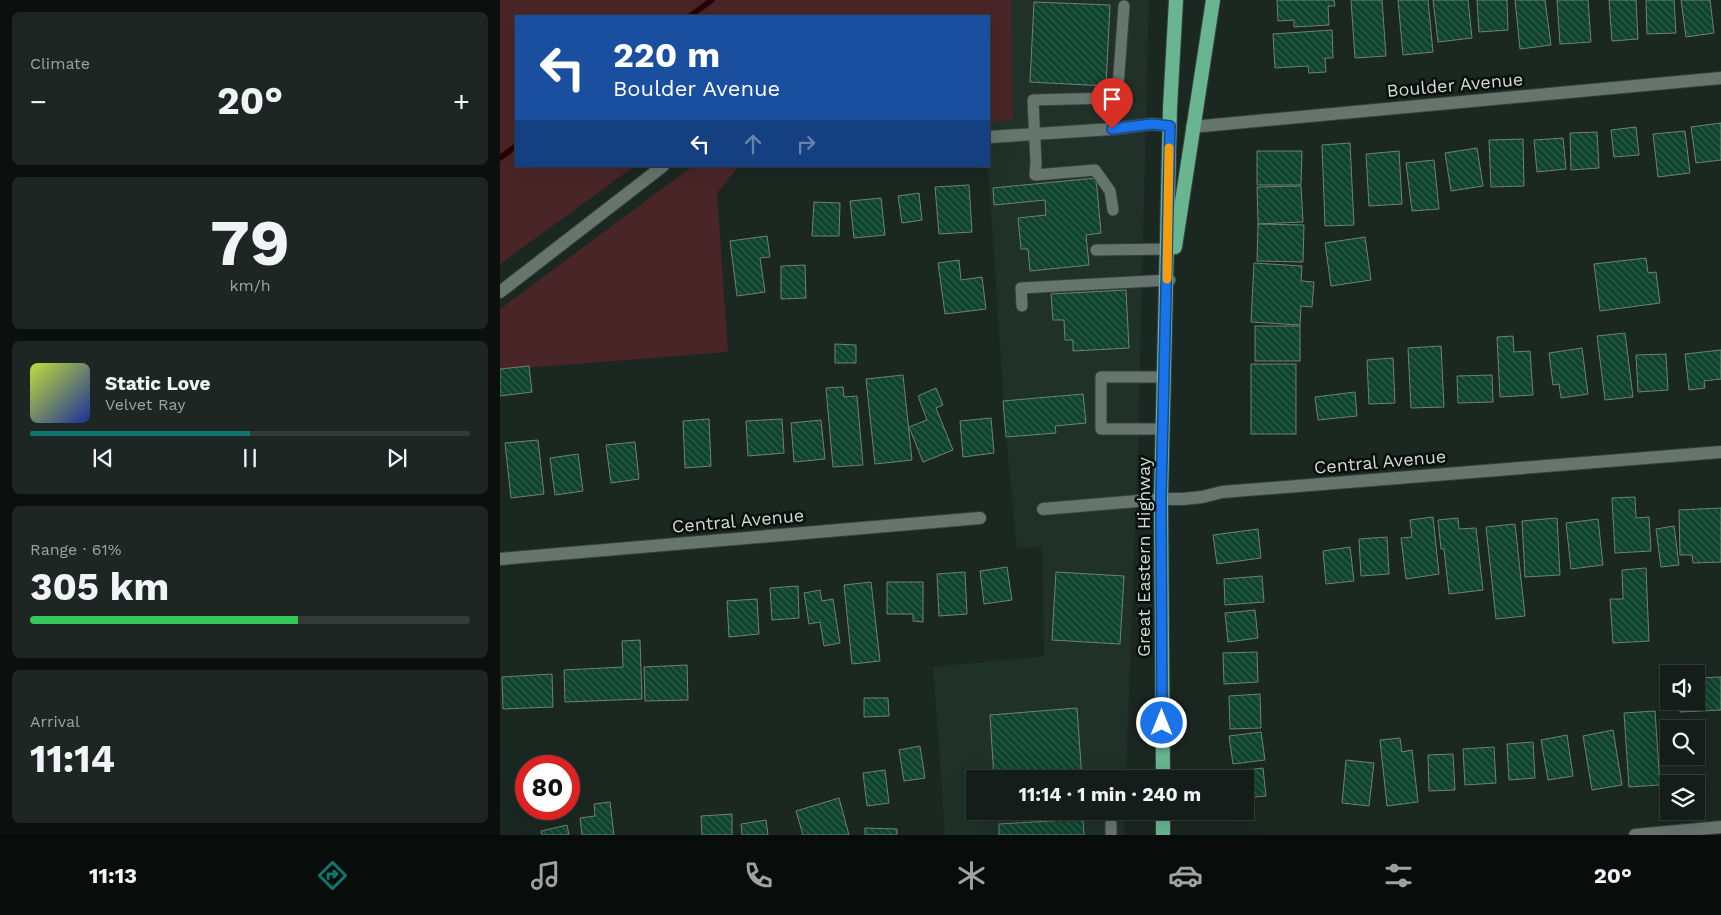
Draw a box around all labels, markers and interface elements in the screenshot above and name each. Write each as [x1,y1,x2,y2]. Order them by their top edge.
text: 220 m [613,34,720,76]
icon: left [530,35,595,100]
text: Climate [30,54,90,73]
street label: Boulder Avenue [1386,68,1524,101]
text: Boulder Avenue [613,76,780,101]
pin [1091,78,1133,129]
text: 20° [217,79,283,123]
text: − [30,85,47,118]
text: + [453,85,470,118]
icon: arrive [1098,85,1126,113]
icon: left [686,130,714,158]
icon: ahead [739,130,767,158]
icon: right [792,130,820,158]
text: 79 [210,205,290,281]
text: km/h [229,276,271,295]
text: Static Love [105,372,210,395]
text: Velvet Ray [105,395,185,414]
icon: previous [89,444,117,472]
icon: pause [236,444,264,472]
icon: next [383,444,411,472]
street label: Central Avenue [1313,445,1447,478]
street label: Great Eastern Highway [1133,456,1154,657]
street label: Central Avenue [671,504,805,537]
text: Range · 61% [30,540,122,559]
text: 305 km [30,565,169,609]
map controls [1660,665,1705,820]
button: sound [1660,665,1705,710]
position arrow [1135,696,1187,748]
text: Arrival [30,712,80,731]
button: search [1660,720,1705,765]
text: 11:14 [30,737,115,781]
speed limit sign: 80 [515,755,580,820]
button: layers [1660,775,1705,820]
text: 11:14 · 1 min · 240 m [1019,783,1201,806]
icon: directions [315,858,350,893]
icon: music [528,858,563,893]
icon: phone [741,858,776,893]
icon: climate [954,858,989,893]
icon: car [1168,858,1203,893]
icon: filters [1381,858,1416,893]
text: 11:13 [89,863,137,888]
text: 20° [1594,863,1632,888]

